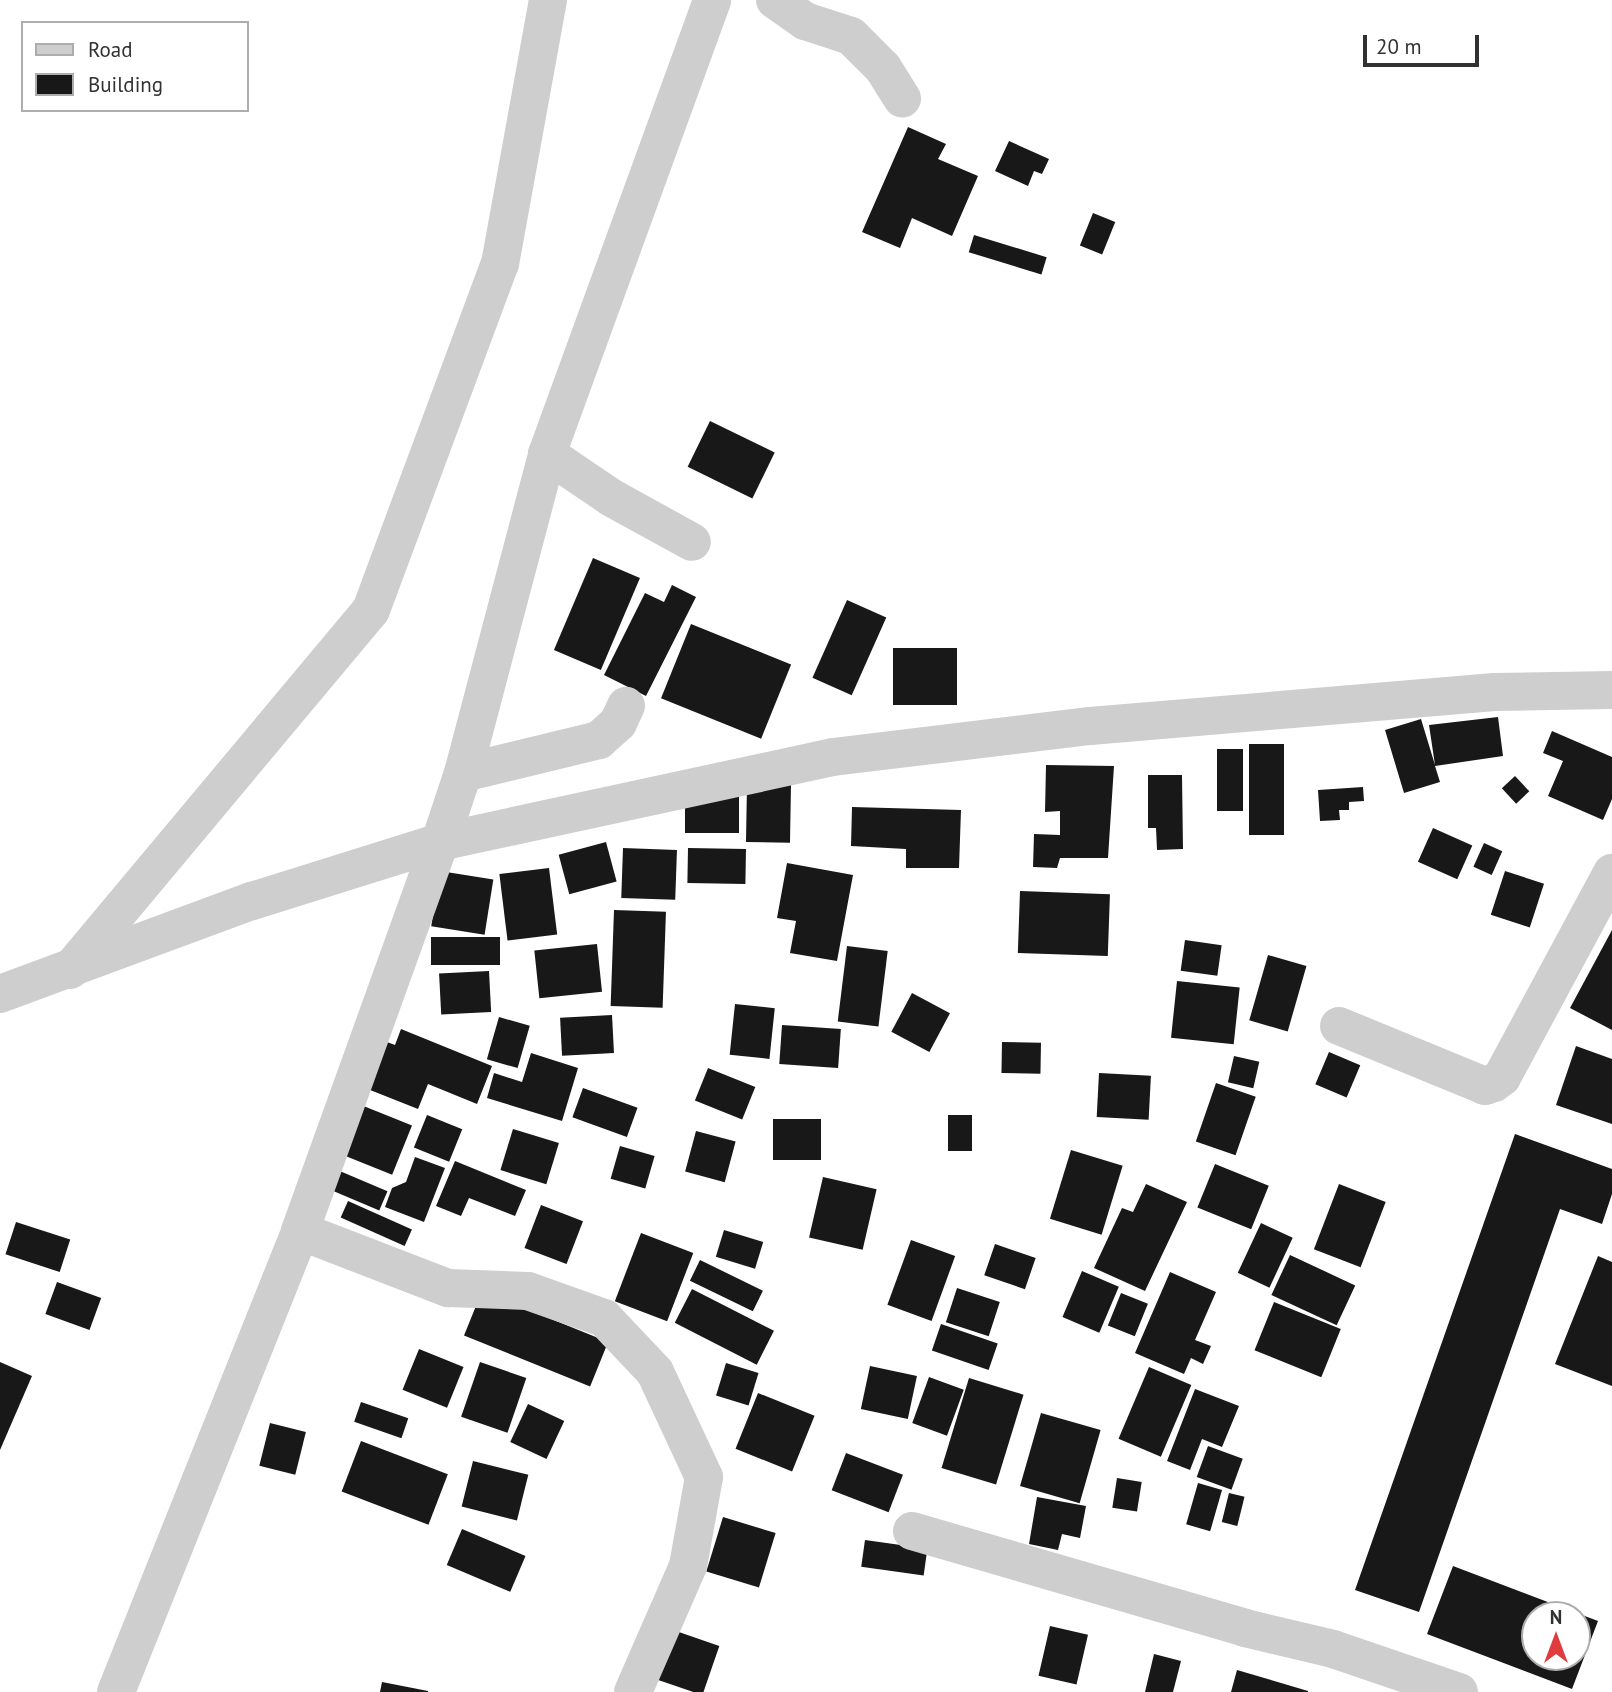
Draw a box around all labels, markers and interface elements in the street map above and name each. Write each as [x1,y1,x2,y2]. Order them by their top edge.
legend [21,21,248,112]
scale bar [1367,21,1482,65]
text: 20 m [1376,33,1422,60]
text: Road [88,36,132,63]
text: Building [88,71,163,98]
north arrow [1521,1601,1591,1671]
text: N [1550,1605,1562,1629]

